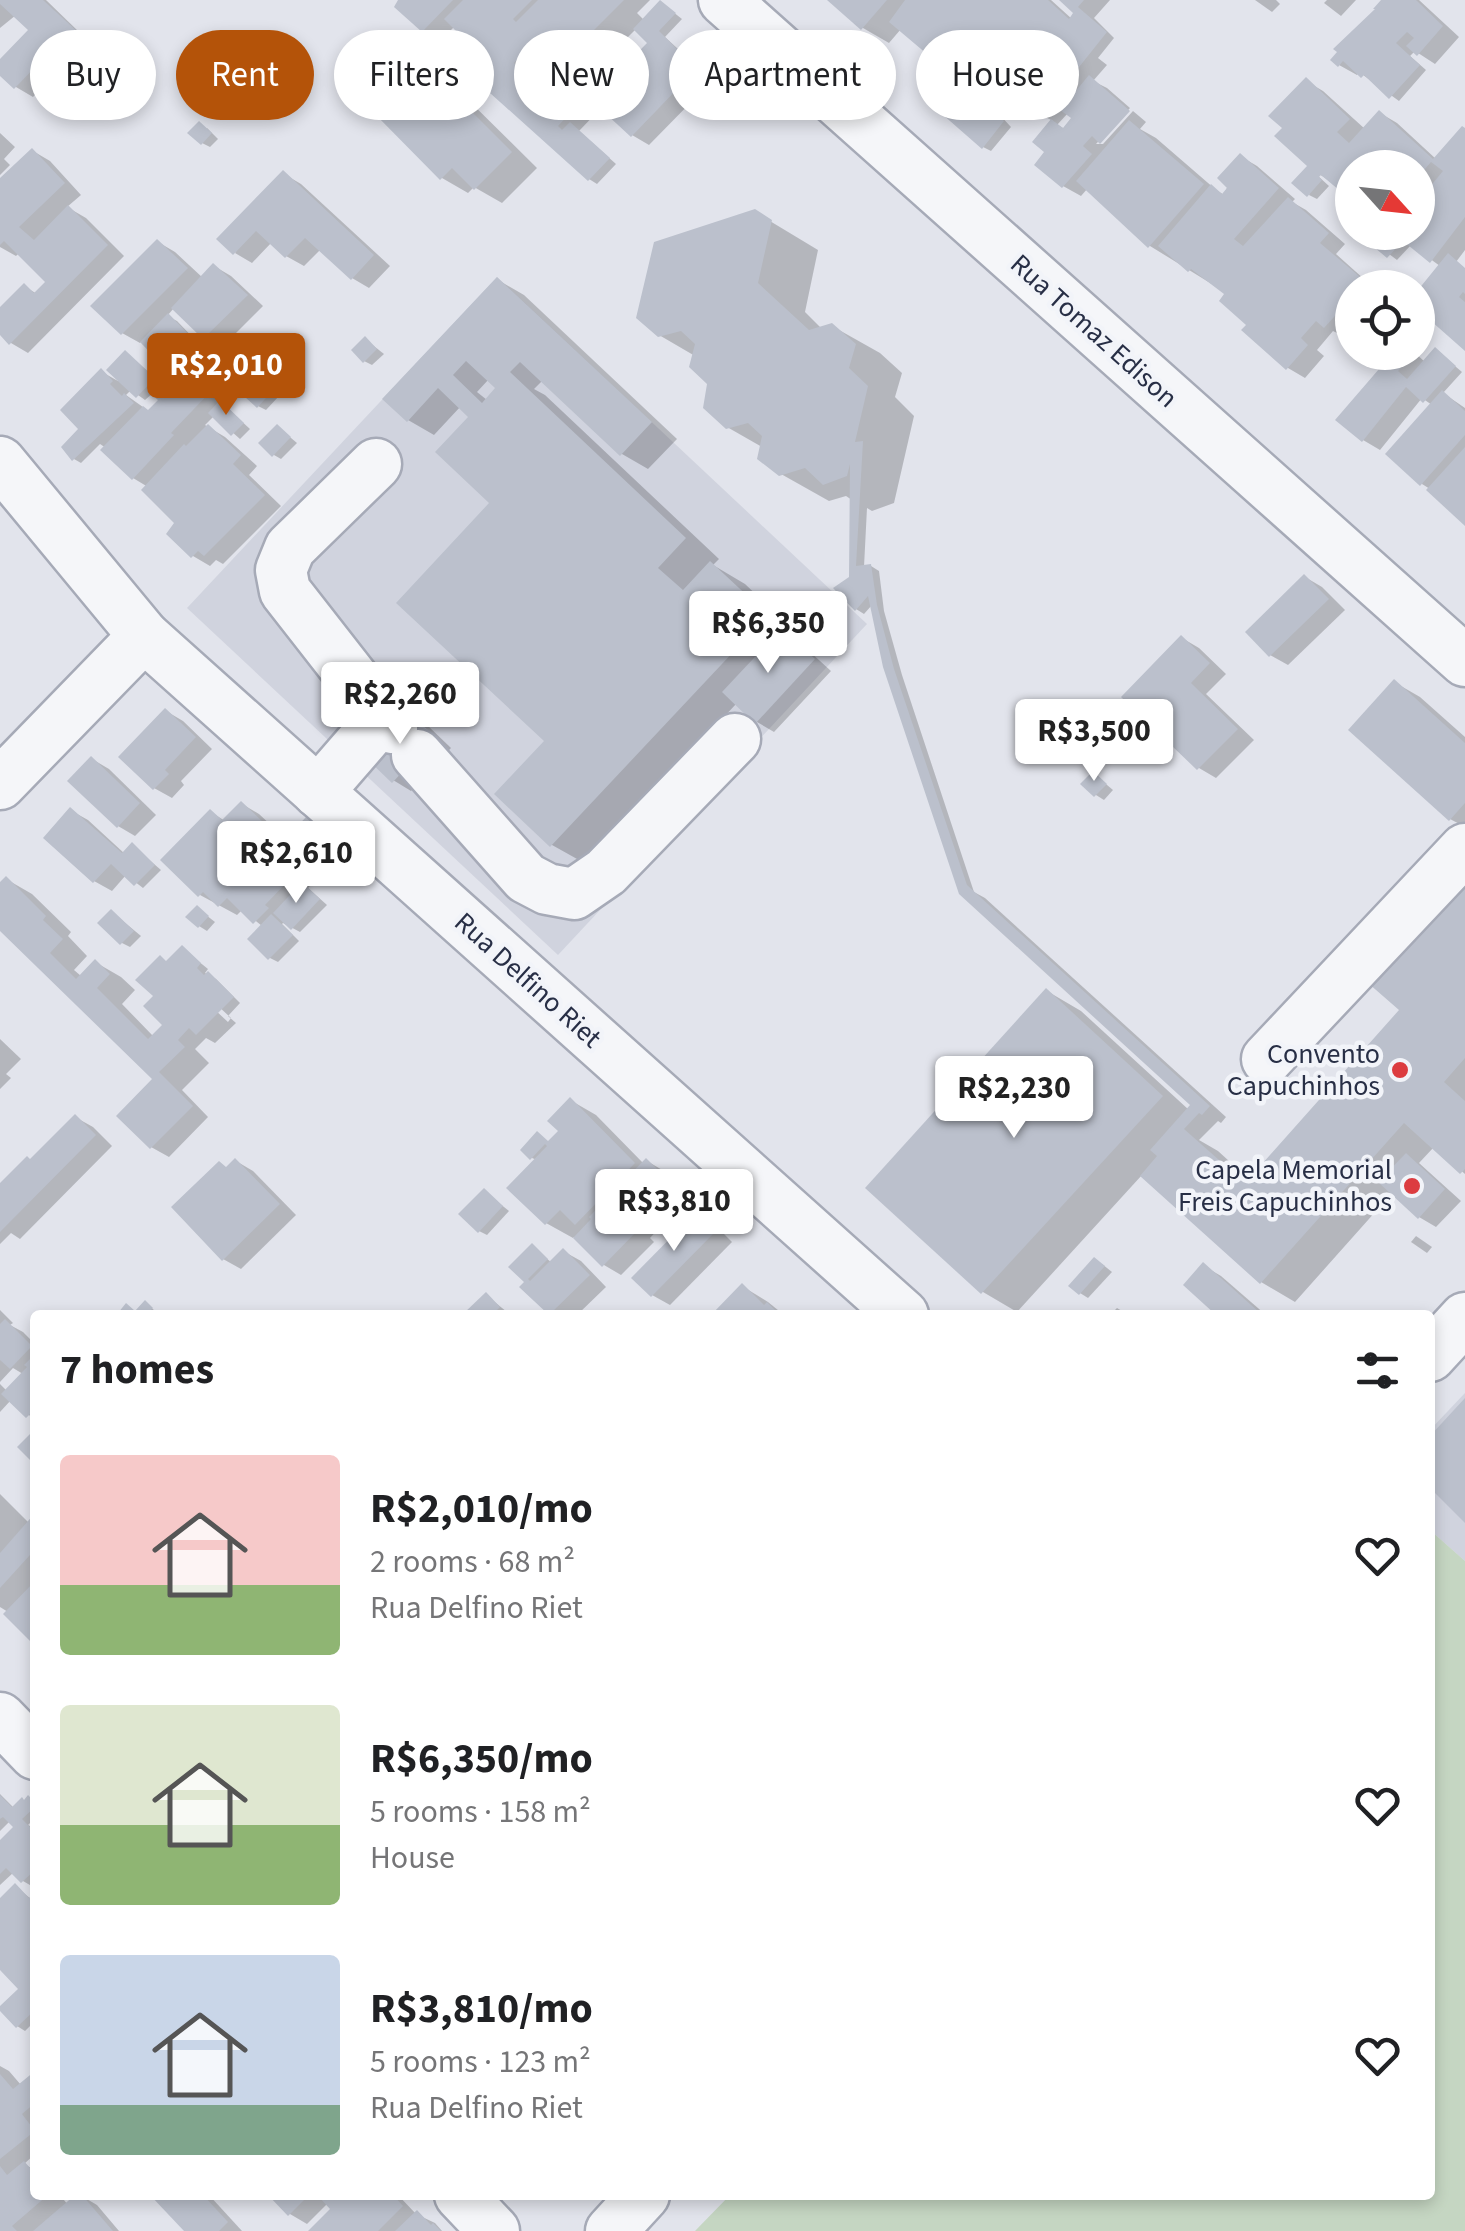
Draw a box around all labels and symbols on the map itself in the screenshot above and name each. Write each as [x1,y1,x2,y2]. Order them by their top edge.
north arrow [1335,150,1435,250]
street label: Rua Tomaz Edison [1001,245,1187,417]
pin: R$2,010 [134,333,318,418]
pin: R$6,350 [676,591,860,676]
pin: R$2,260 [308,662,492,747]
pin: R$3,500 [1002,699,1186,784]
pin: R$2,610 [204,821,388,906]
street label: Rua Delfino Riet [445,903,611,1058]
place label: Convento Capuchinhos [1227,1034,1380,1106]
pin: R$2,230 [922,1056,1106,1141]
marker: Convento Capuchinhos [1389,1059,1411,1081]
place label: Capela Memorial Freis Capuchinhos [1178,1150,1392,1222]
pin: R$3,810 [582,1169,766,1254]
marker: Capela Memorial Freis Capuchinhos [1401,1175,1423,1197]

